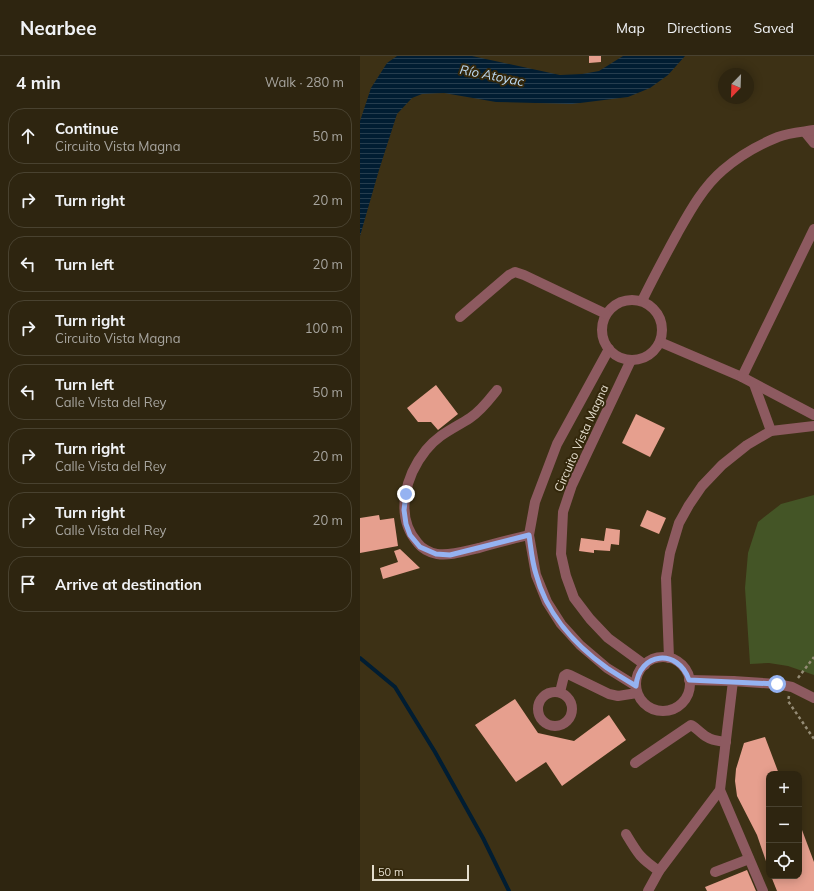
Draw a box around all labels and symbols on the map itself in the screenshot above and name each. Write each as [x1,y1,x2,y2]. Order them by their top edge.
water label: Río Atoyac [459,61,526,89]
north arrow [718,68,754,104]
street label: Circuito Vista Magna [551,382,611,494]
route end [397,485,415,503]
route start [768,675,786,693]
scale bar [372,863,469,882]

